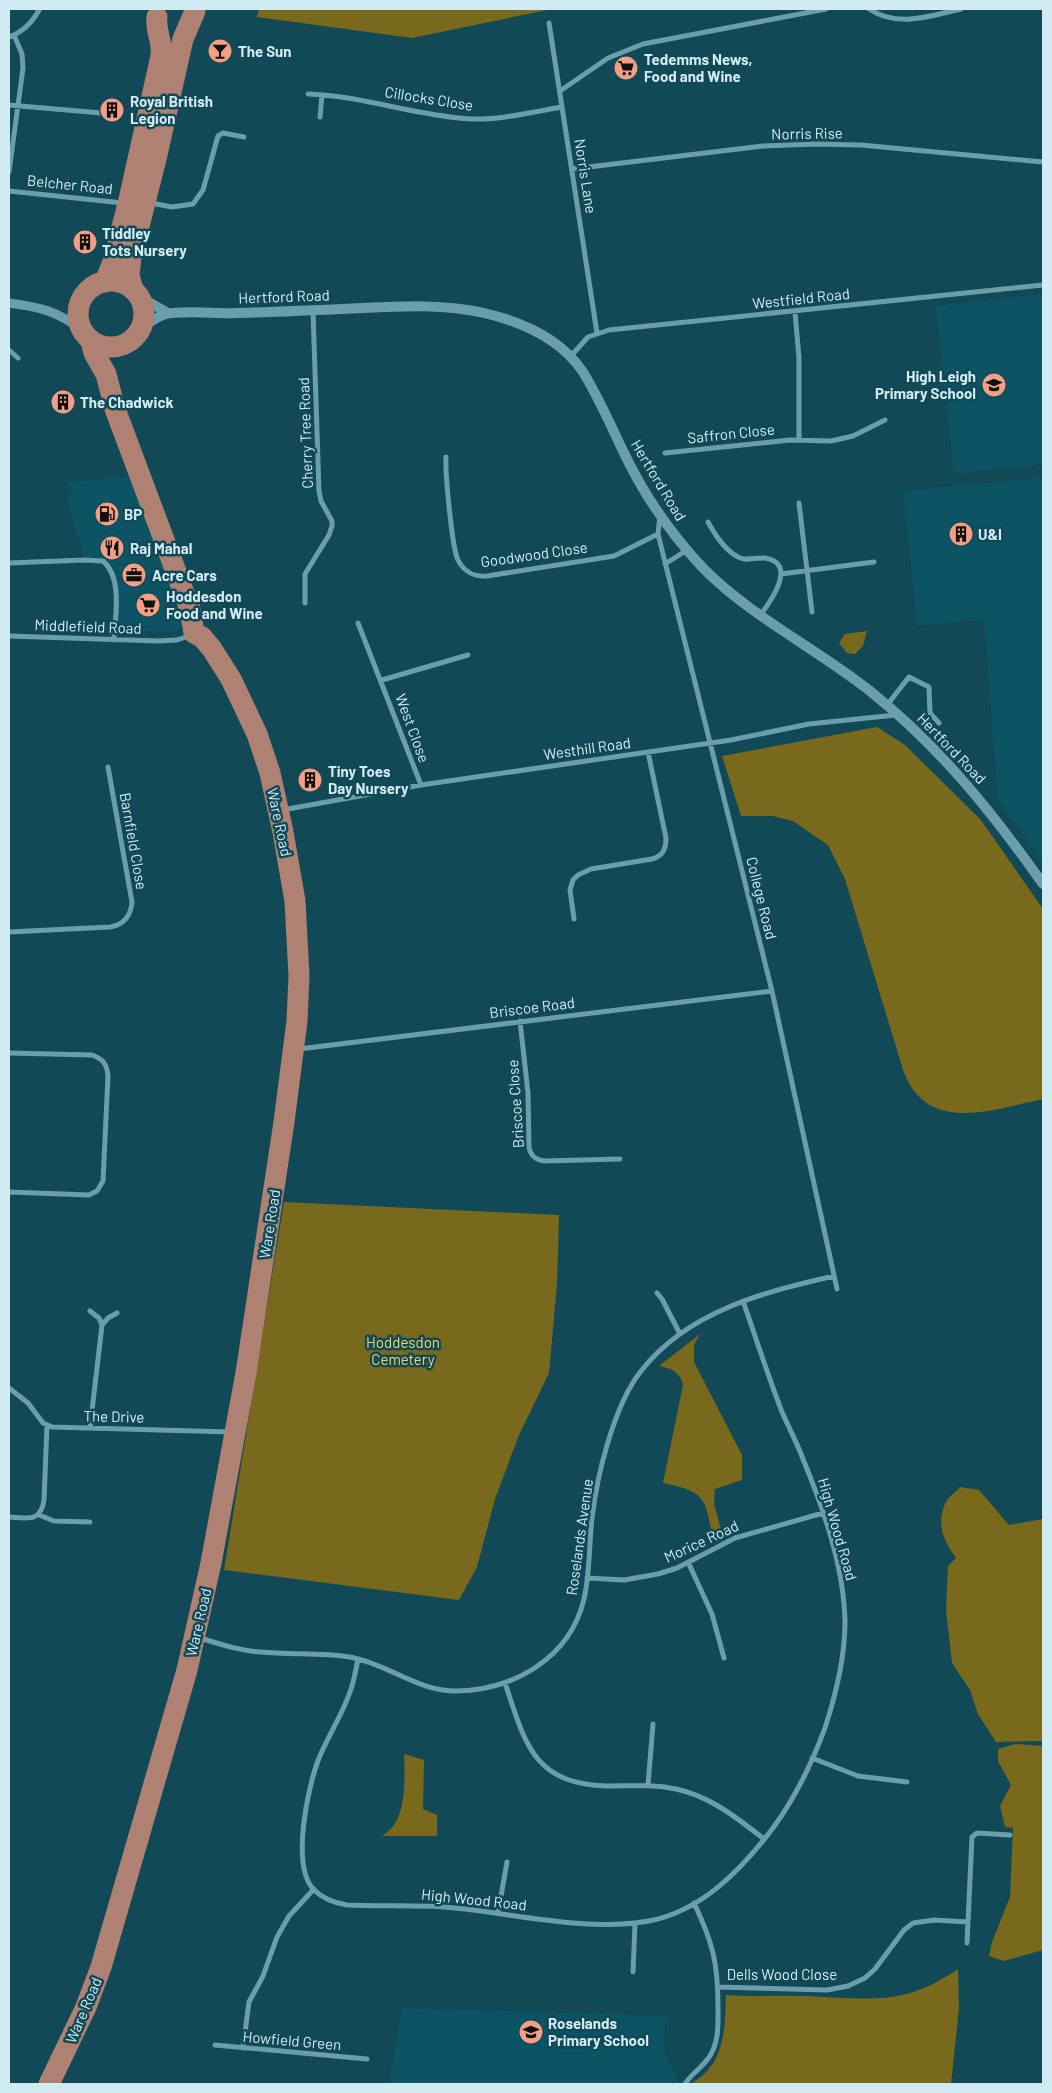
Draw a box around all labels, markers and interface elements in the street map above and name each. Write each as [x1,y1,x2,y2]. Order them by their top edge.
bar icon: The Sun [207,38,233,64]
place label: The Sun [238,42,291,60]
place label: Tedemms News, Food and Wine [644,50,752,85]
supermarket icon: Tedemms News, Food and Wine [613,55,639,81]
street label: Cillocks Close [383,82,475,114]
place label: Royal British Legion [130,92,213,127]
building icon: Royal British Legion [99,97,125,123]
street label: Norris Rise [771,123,843,143]
street label: Norris Lane [571,137,601,215]
street label: Belcher Road [26,171,114,197]
place label: Tiddley Tots Nursery [102,224,187,259]
building icon: Tiddley Tots Nursery [72,229,98,255]
street label: Westfield Road [751,284,851,312]
street label: Hertford Road [238,285,330,307]
place label: High Leigh Primary School [875,367,976,402]
school or university icon: High Leigh Primary School [981,372,1007,398]
street label: Cherry Tree Road [294,377,316,489]
building icon: The Chadwick [50,389,76,415]
place label: The Chadwick [80,393,173,411]
street label: Saffron Close [686,419,776,447]
street label: Hertford Road [628,436,690,524]
fuel station icon: BP [94,501,120,527]
place label: BP [124,505,142,523]
building icon: U&I [948,521,974,547]
place label: U&I [978,525,1002,543]
restaurant icon: Raj Mahal [99,535,125,561]
street label: Goodwood Close [479,538,589,570]
place label: Raj Mahal [130,539,192,557]
office icon: Acre Cars [121,562,147,588]
place label: Acre Cars [152,566,217,584]
place label: Hoddesdon Food and Wine [166,587,263,622]
supermarket icon: Hoddesdon Food and Wine [135,592,161,618]
street label: Middlefield Road [34,615,142,637]
street label: West Close [392,691,434,765]
street label: Hertford Road [914,709,990,787]
street label: Westhill Road [542,733,632,763]
place label: Tiny Toes Day Nursery [328,762,409,797]
building icon: Tiny Toes Day Nursery [297,767,323,793]
street label: Ware Road [264,786,296,858]
street label: Barnfield Close [117,791,151,891]
street label: College Road [743,855,781,941]
street label: Briscoe Road [488,993,576,1021]
street label: Briscoe Close [503,1059,527,1149]
street label: Ware Road [255,1188,283,1260]
park label: Hoddesdon Cemetery [366,1333,440,1368]
street label: The Drive [83,1406,145,1426]
street label: High Wood Road [815,1476,861,1582]
street label: Roselands Avenue [562,1477,596,1597]
street label: Morice Road [661,1516,741,1566]
street label: Ware Road [181,1586,215,1658]
street label: High Wood Road [420,1885,528,1913]
street label: Dells Wood Close [727,1965,837,1983]
street label: Ware Road [61,1974,105,2046]
place label: Roselands Primary School [548,2014,649,2049]
school or university icon: Roselands Primary School [518,2019,544,2045]
street label: Howfield Green [242,2027,342,2053]

